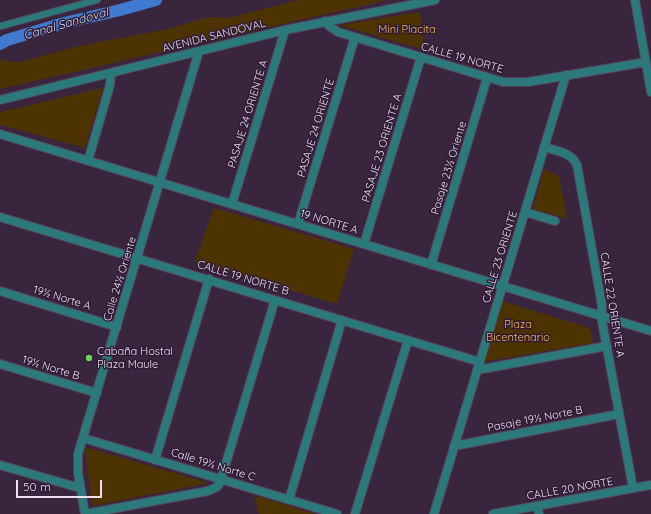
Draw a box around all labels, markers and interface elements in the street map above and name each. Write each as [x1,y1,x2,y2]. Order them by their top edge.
water label: Canal Sandoval [22,5,110,43]
street label: AVENIDA SANDOVAL [161,17,267,55]
park label: Mini Placita [378,23,436,37]
street label: CALLE 19 NORTE [419,40,505,76]
street label: PASAJE 24 ORIENTE A [225,58,271,170]
street label: PASAJE 24 ORIENTE [295,77,337,179]
street label: PASAJE 23 ORIENTE A [359,92,405,204]
street label: Pasaje 23½ Oriente [429,120,469,216]
street label: 19 NORTE A [298,207,360,237]
street label: CALLE 23 ORIENTE [480,209,520,305]
street label: Calle 24½ Oriente [101,235,139,323]
street label: CALLE 22 ORIENTE A [597,251,627,359]
street label: CALLE 19 NORTE B [196,258,290,298]
street label: 19½ Norte A [32,283,92,313]
park label: Plaza Bicentenario [486,318,550,344]
place label: Cabaña Hostal Plaza Maule [97,345,173,371]
street label: 19½ Norte B [21,353,81,383]
marker: Cabaña Hostal Plaza Maule [84,353,94,363]
street label: Pasaje 19½ Norte B [486,403,584,435]
street label: Calle 19½ Norte C [169,446,257,484]
scale bar [18,472,104,498]
street label: CALLE 20 NORTE [526,475,614,503]
text: 50 m [23,479,51,494]

